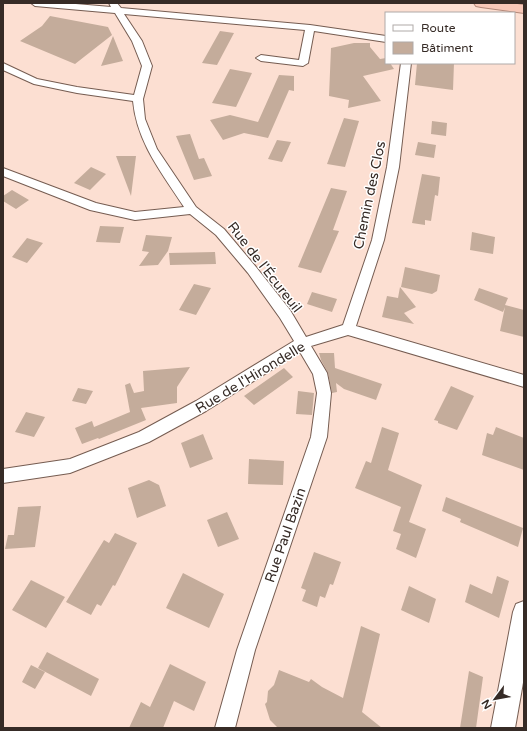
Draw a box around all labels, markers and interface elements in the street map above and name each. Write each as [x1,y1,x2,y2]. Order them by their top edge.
legend [385,12,515,64]
text: Route [421,21,456,35]
text: Bâtiment [421,41,473,55]
street label: Chemin des Clos [350,139,389,251]
street label: Rue de l'Écureuil [224,219,305,316]
street label: Rue de l'Hirondelle [192,338,308,417]
street label: Rue Paul Bazin [261,486,310,585]
north arrow [475,679,515,719]
text: N [479,697,495,711]

